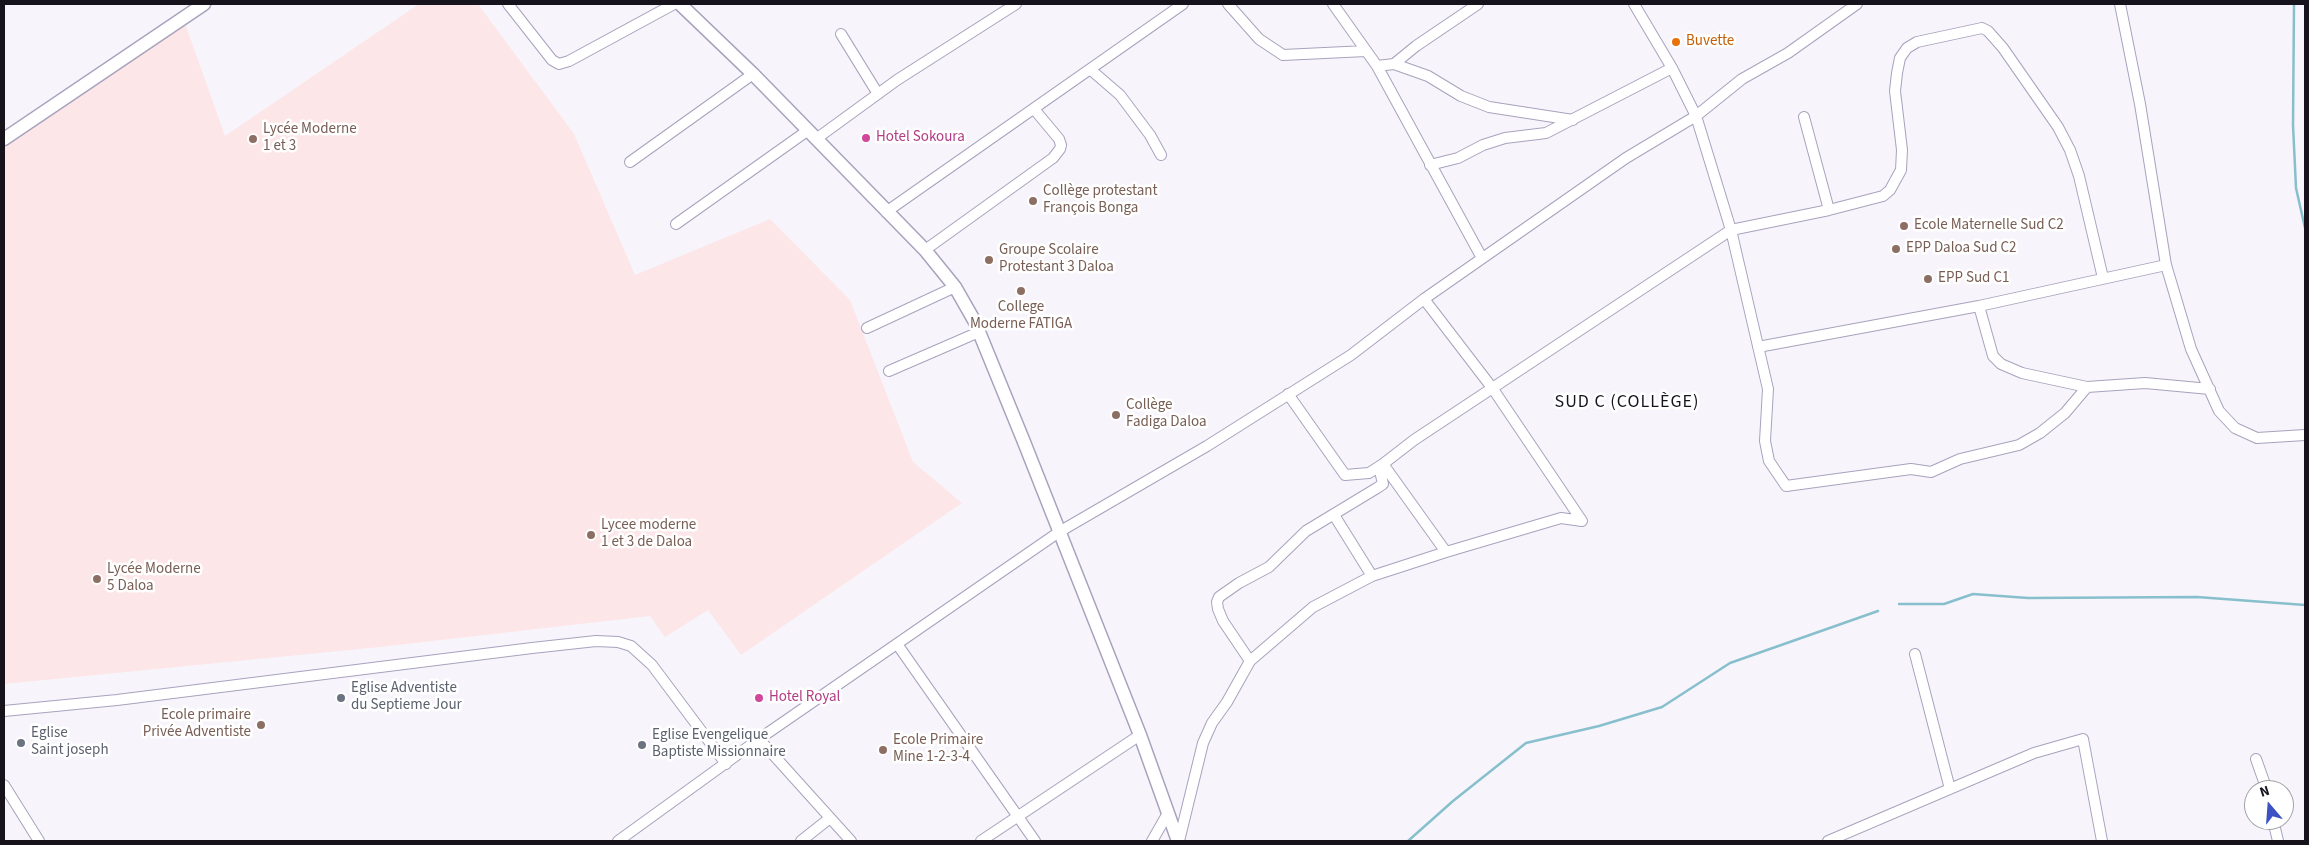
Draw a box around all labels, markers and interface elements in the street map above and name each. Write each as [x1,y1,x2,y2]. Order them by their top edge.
place label: Buvette [1686,33,1734,51]
marker: Buvette [1670,36,1682,48]
place label: Lycée Moderne 1 et 3 [263,121,357,156]
place label: Hotel Sokoura [876,129,965,147]
marker: Hotel Sokoura [860,132,872,144]
marker: Lycée Moderne 1 et 3 [247,133,259,145]
place label: Collège protestant François Bonga [1043,183,1158,218]
marker: Collège protestant François Bonga [1027,195,1039,207]
place label: Ecole Maternelle Sud C2 [1914,217,2064,235]
marker: Ecole Maternelle Sud C2 [1898,220,1910,232]
place label: EPP Daloa Sud C2 [1906,240,2016,258]
place label: Groupe Scolaire Protestant 3 Daloa [999,242,1114,277]
marker: EPP Daloa Sud C2 [1890,243,1902,255]
marker: Groupe Scolaire Protestant 3 Daloa [983,254,995,266]
place label: EPP Sud C1 [1938,270,2009,288]
marker: EPP Sud C1 [1922,273,1934,285]
marker: College Moderne FATIGA [1015,285,1027,297]
place label: College Moderne FATIGA [970,299,1072,334]
district label: SUD C (COLLÈGE) [1553,392,1701,414]
place label: Collège Fadiga Daloa [1126,397,1206,432]
marker: Collège Fadiga Daloa [1110,409,1122,421]
place label: Lycee moderne 1 et 3 de Daloa [601,517,696,552]
marker: Lycee moderne 1 et 3 de Daloa [585,529,597,541]
place label: Lycée Moderne 5 Daloa [107,561,201,596]
marker: Lycée Moderne 5 Daloa [91,573,103,585]
place label: Eglise Adventiste du Septieme Jour [351,680,462,715]
place label: Hotel Royal [769,689,840,707]
marker: Eglise Adventiste du Septieme Jour [335,692,347,704]
marker: Hotel Royal [753,692,765,704]
place label: Ecole primaire Privée Adventiste [143,707,251,742]
marker: Ecole primaire Privée Adventiste [255,719,267,731]
place label: Eglise Saint joseph [31,725,109,760]
place label: Eglise Evengelique Baptiste Missionnaire [652,727,786,762]
place label: Ecole Primaire Mine 1-2-3-4 [893,732,983,767]
marker: Eglise Saint joseph [15,737,27,749]
marker: Eglise Evengelique Baptiste Missionnaire [636,739,648,751]
marker: Ecole Primaire Mine 1-2-3-4 [877,744,889,756]
north arrow [2244,780,2294,830]
text: N [2257,781,2272,803]

